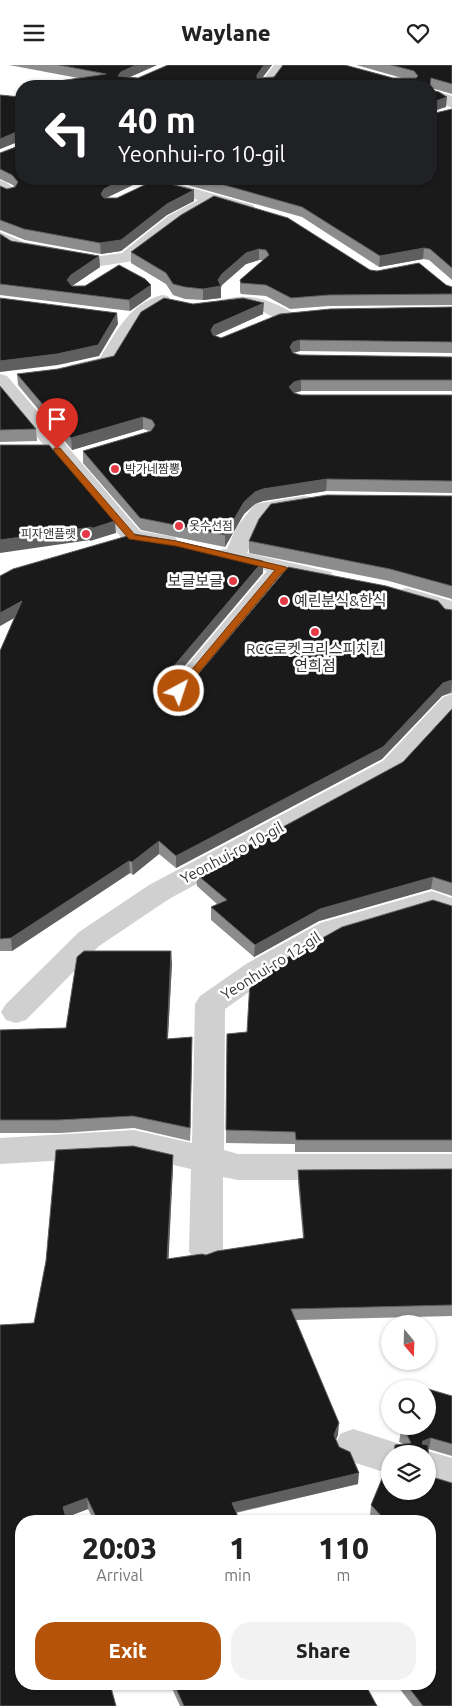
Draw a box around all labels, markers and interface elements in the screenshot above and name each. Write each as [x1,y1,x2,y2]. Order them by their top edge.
icon: menu [20,19,48,47]
icon: heart [404,19,432,47]
text: Waylane [181,20,271,45]
icon: left [35,100,100,165]
text: 40 m [118,100,196,140]
text: Yeonhui-ro 10-gil [118,141,285,166]
pin [36,398,78,449]
icon: arrive [43,405,71,433]
place label: 박가네짬뽕 [125,462,180,475]
marker: 박가네짬뽕 [109,463,121,475]
place label: 옷수선점 [189,519,233,532]
marker: 옷수선점 [173,520,185,532]
place label: 피자앤플랫 [21,527,76,540]
marker: 피자앤플랫 [80,528,92,540]
place label: 보글보글 [168,572,223,589]
marker: 보글보글 [227,575,239,587]
place label: 예린분식&한식 [294,592,387,609]
marker: 예린분식&한식 [278,595,290,607]
marker: RCC로켓크리스피치킨 연희점 [309,626,321,638]
place label: RCC로켓크리스피치킨 연희점 [246,640,384,674]
position arrow [152,664,204,716]
street label: Yeonhui-ro 10-gil [177,818,286,887]
street label: Yeonhui-ro 12-gil [218,928,324,1003]
north arrow [381,1315,436,1370]
map controls [381,1315,436,1500]
button: search [381,1380,436,1435]
button: layers [381,1445,436,1500]
text: 20:03 [82,1531,157,1565]
text: 1 [229,1531,246,1565]
text: 110 [318,1531,369,1565]
text: Arrival [96,1566,143,1584]
text: min [224,1566,251,1584]
text: m [337,1566,350,1584]
button: Exit [35,1622,221,1680]
button: Share [231,1622,416,1680]

